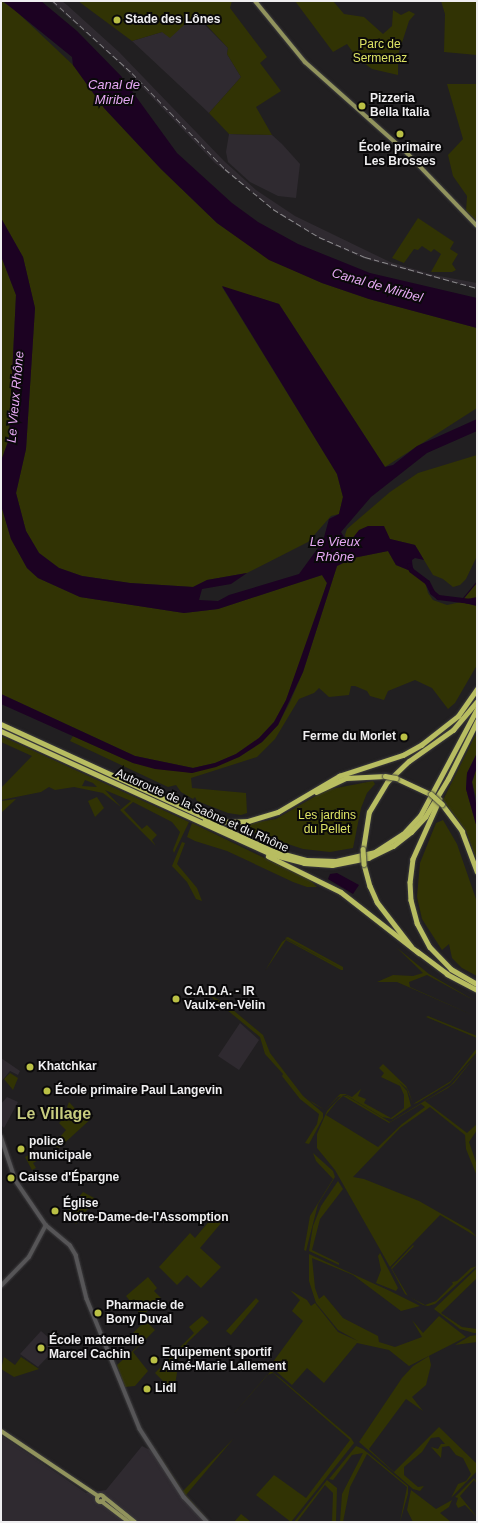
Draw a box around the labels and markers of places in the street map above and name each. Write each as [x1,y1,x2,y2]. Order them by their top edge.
place label: Stade des Lônes [125,13,220,27]
marker: Stade des Lônes [112,15,122,25]
place label: Pizzeria Bella Italia [370,92,429,120]
marker: Pizzeria Bella Italia [357,101,367,111]
marker: École primaire Les Brosses [395,129,405,139]
place label: École primaire Les Brosses [359,141,441,169]
place label: Ferme du Morlet [303,730,396,744]
marker: Ferme du Morlet [399,732,409,742]
place label: C.A.D.A. - IR Vaulx-en-Velin [184,985,265,1013]
marker: C.A.D.A. - IR Vaulx-en-Velin [171,994,181,1004]
place label: Khatchkar [38,1060,97,1074]
marker: Khatchkar [25,1062,35,1072]
place label: École primaire Paul Langevin [55,1084,222,1098]
marker: École primaire Paul Langevin [42,1086,52,1096]
place label: police municipale [29,1135,92,1163]
marker: police municipale [16,1144,26,1154]
place label: Caisse d'Épargne [19,1171,119,1185]
marker: Caisse d'Épargne [6,1173,16,1183]
place label: Église Notre-Dame-de-l'Assomption [63,1197,229,1225]
marker: Église Notre-Dame-de-l'Assomption [50,1206,60,1216]
place label: Pharmacie de Bony Duval [106,1299,184,1327]
marker: Pharmacie de Bony Duval [93,1308,103,1318]
place label: École maternelle Marcel Cachin [49,1334,144,1362]
marker: École maternelle Marcel Cachin [36,1343,46,1353]
place label: Equipement sportif Aimé-Marie Lallement [162,1346,286,1374]
marker: Equipement sportif Aimé-Marie Lallement [149,1355,159,1365]
place label: Lidl [155,1382,176,1396]
marker: Lidl [142,1384,152,1394]

